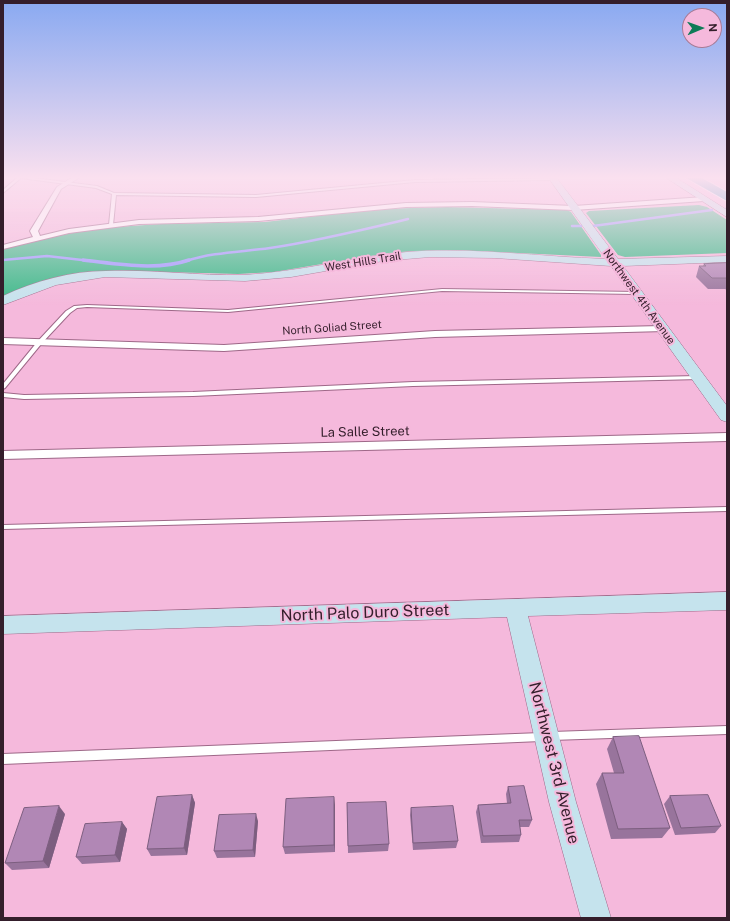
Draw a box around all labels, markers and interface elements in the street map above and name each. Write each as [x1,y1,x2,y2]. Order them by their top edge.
north arrow [682,8,722,48]
text: N [707,23,719,32]
street label: Northwest 4th Avenue [600,247,678,347]
street label: West Hills Trail [324,249,402,275]
street label: North Goliad Street [282,318,382,338]
street label: La Salle Street [320,423,410,441]
street label: North Palo Duro Street [280,600,450,626]
street label: Northwest 3rd Avenue [525,680,583,846]

